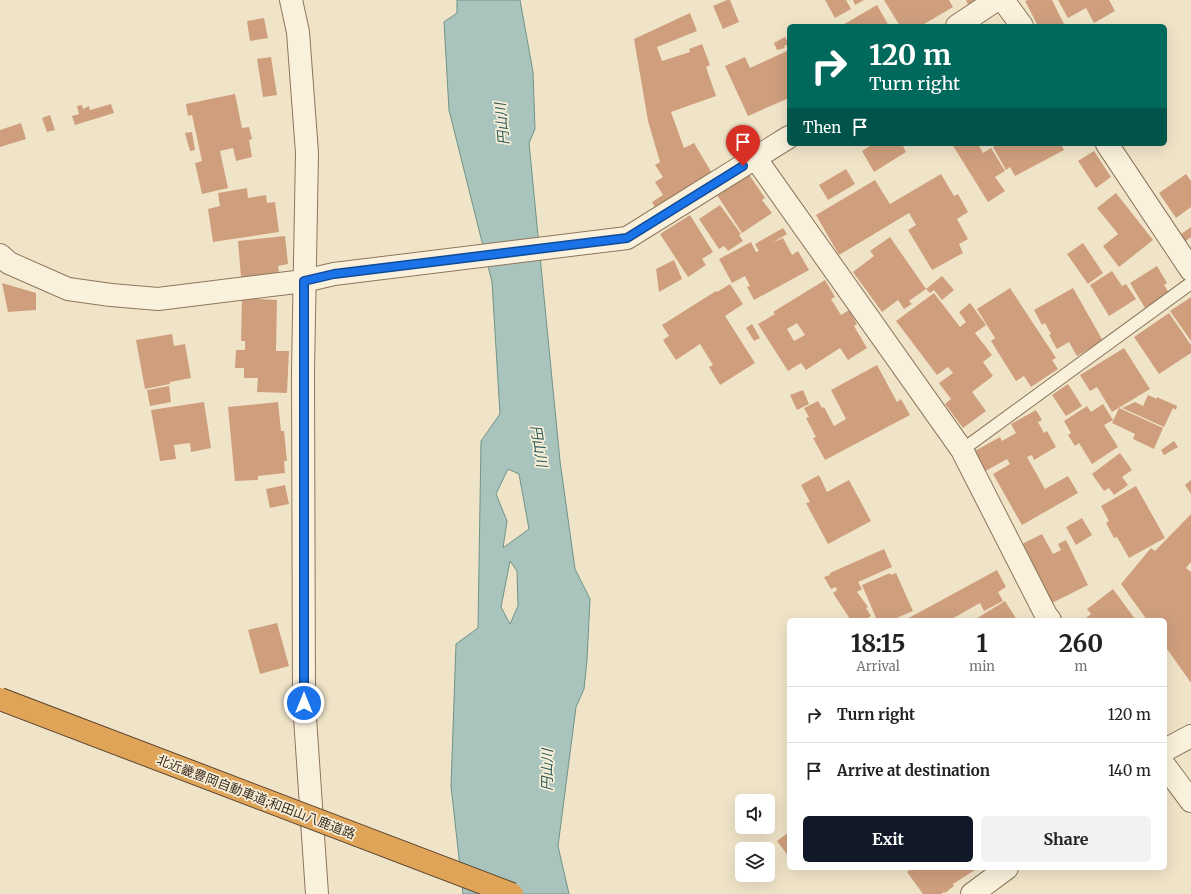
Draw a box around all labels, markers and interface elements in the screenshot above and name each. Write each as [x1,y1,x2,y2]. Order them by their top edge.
text: 120 m [869,37,951,73]
icon: right [803,40,855,92]
text: Turn right [869,72,960,95]
water label: 円山川 [491,100,513,146]
icon: arrive [849,116,871,138]
text: Then [803,118,841,137]
pin [726,125,760,166]
icon: arrive [732,131,754,153]
water label: 円山川 [527,424,551,470]
text: 18:15 [851,628,905,659]
text: 1 [977,628,988,659]
text: 260 [1059,628,1103,659]
text: Arrival [856,658,900,675]
text: min [969,658,995,675]
text: m [1075,658,1087,675]
position arrow [283,682,325,724]
icon: right [803,704,825,726]
text: Turn right [837,705,915,724]
text: 120 m [1108,705,1151,724]
water label: 円山川 [538,747,556,791]
street label: 北近畿豊岡自動車道;和田山八鹿道路 [154,751,358,843]
icon: arrive [803,760,825,782]
text: Arrive at destination [837,761,990,780]
text: 140 m [1108,761,1151,780]
map controls [735,794,775,882]
button: sound [735,794,775,834]
button: Exit [803,816,973,862]
button: Share [981,816,1151,862]
button: layers [735,842,775,882]

